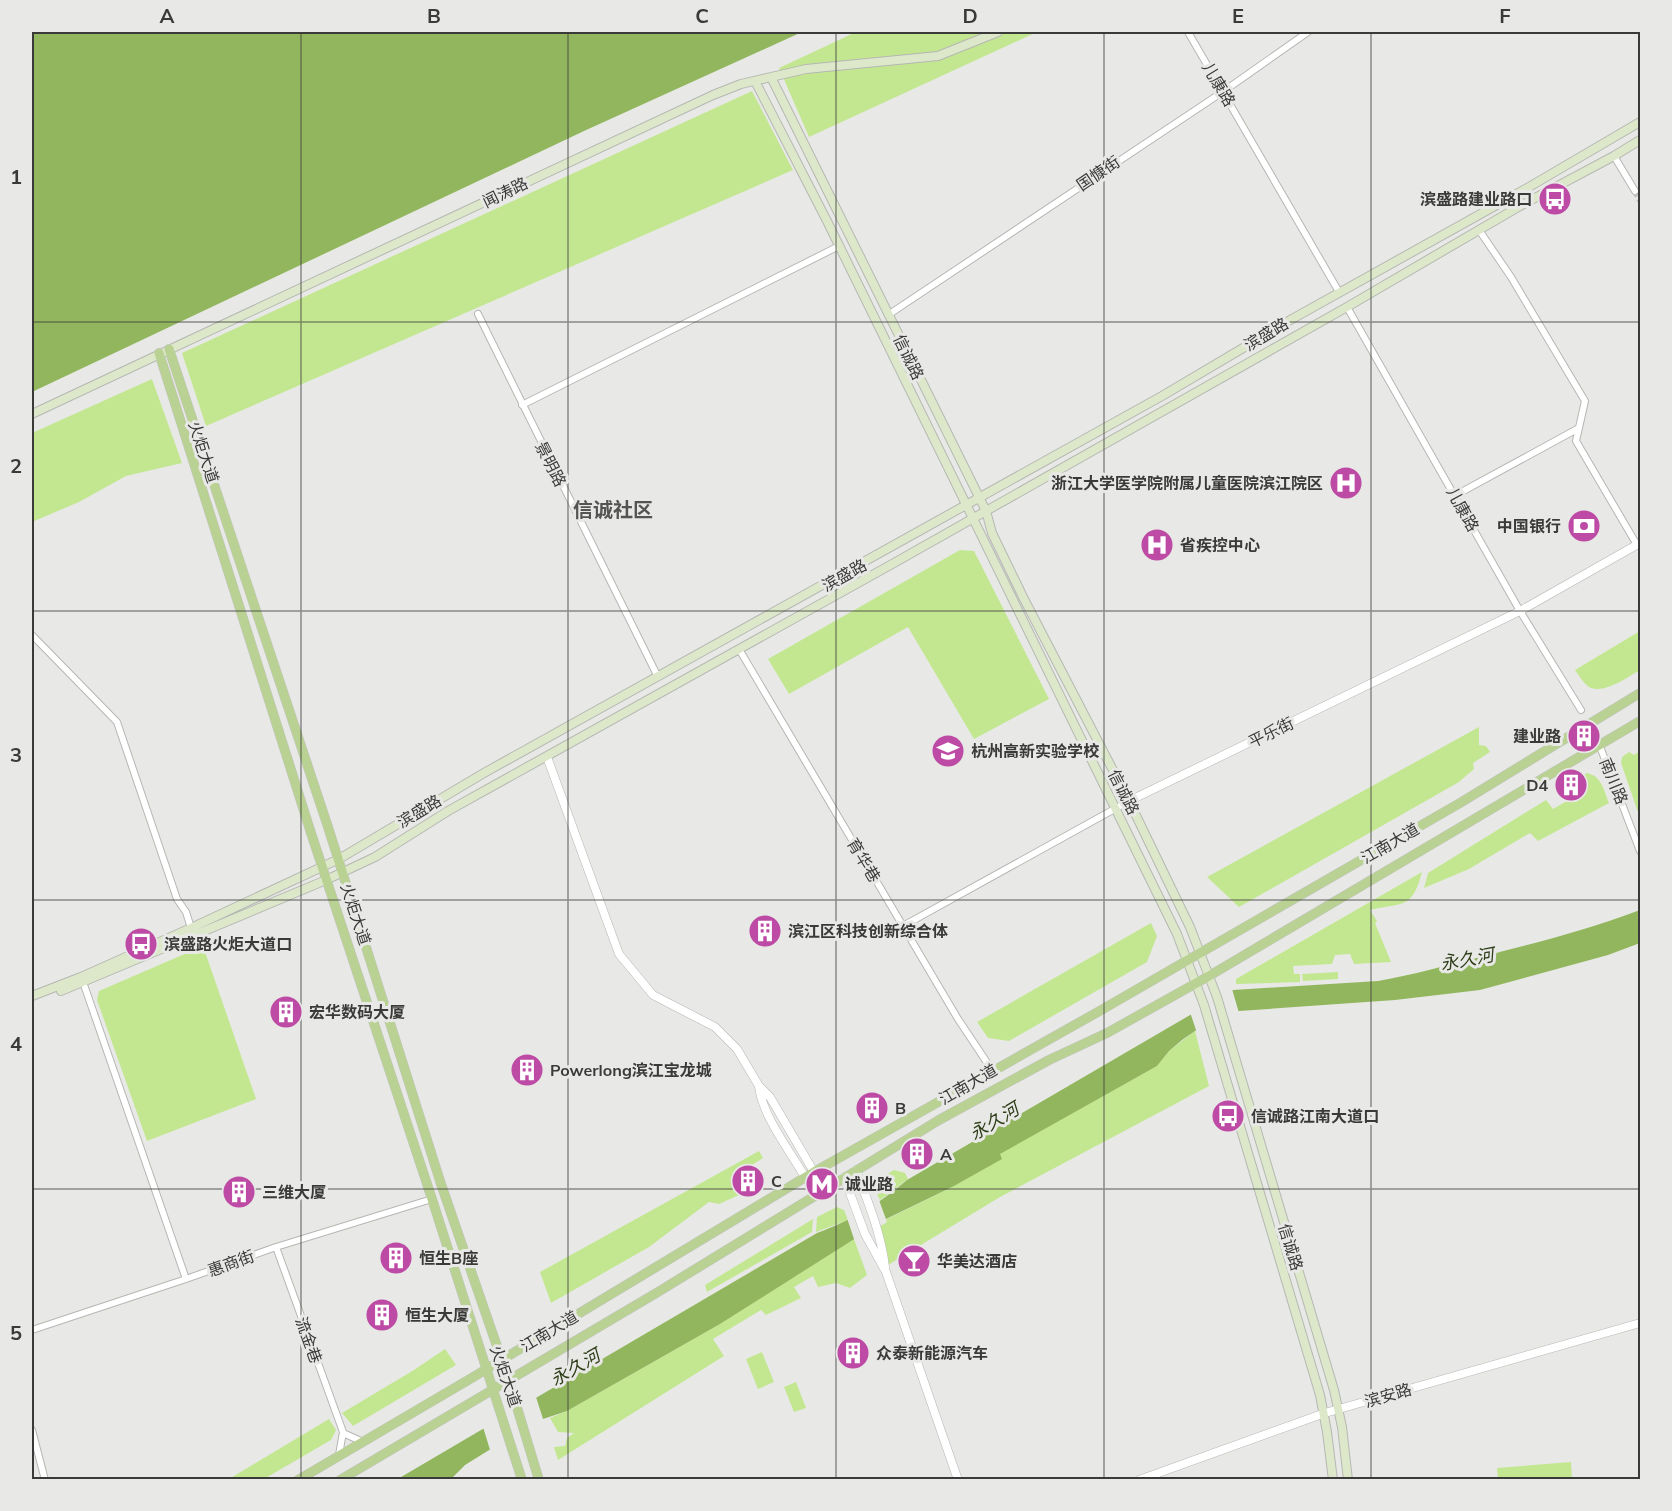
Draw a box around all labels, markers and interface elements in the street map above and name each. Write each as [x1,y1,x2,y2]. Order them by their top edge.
text: A [160,3,175,28]
text: B [427,3,441,28]
text: C [695,3,709,28]
text: D [962,3,978,28]
text: E [1232,3,1244,28]
text: F [1499,3,1511,28]
street label: 儿康路 [1198,58,1240,110]
street label: 国慷街 [1073,151,1123,195]
text: 1 [10,164,22,189]
street label: 闻涛路 [479,172,531,212]
bus stop icon: 滨盛路建业路口 [1537,181,1573,217]
place label: 滨盛路建业路口 [1420,189,1532,209]
street label: 滨盛路 [1240,313,1292,355]
street label: 信诚路 [889,331,929,383]
street label: 火炬大道 [185,418,223,486]
street label: 景明路 [531,438,571,490]
text: 2 [10,453,22,478]
hospital icon: 浙江大学医学院附属儿童医院滨江院区 [1328,465,1364,501]
place label: 浙江大学医学院附属儿童医院滨江院区 [1051,473,1323,493]
street label: 儿康路 [1443,483,1483,535]
district label: 信诚社区 [573,497,653,522]
bank icon: 中国银行 [1566,508,1602,544]
place label: 中国银行 [1497,516,1561,536]
hospital icon: 省疾控中心 [1139,527,1175,563]
place label: 省疾控中心 [1180,535,1260,555]
street label: 滨盛路 [818,555,870,595]
street label: 平乐街 [1245,712,1297,752]
building icon: 建业路 [1566,718,1602,754]
place label: 建业路 [1513,726,1561,746]
school or university icon: 杭州高新实验学校 [930,733,966,769]
place label: 杭州高新实验学校 [971,741,1100,761]
text: 3 [10,742,22,767]
street label: 南川路 [1596,755,1632,807]
street label: 信诚路 [1104,766,1144,818]
building icon: D4 [1553,767,1589,803]
place label: D4 [1526,775,1548,795]
street label: 滨盛路 [393,790,445,832]
street label: 江南大道 [1357,818,1423,868]
street label: 育华巷 [843,834,885,886]
street label: 火炬大道 [337,880,375,948]
building icon: 滨江区科技创新综合体 [747,913,783,949]
place label: 滨江区科技创新综合体 [788,921,948,941]
bus stop icon: 滨盛路火炬大道口 [123,926,159,962]
place label: 滨盛路火炬大道口 [164,934,292,954]
water label: 永久河 [1438,942,1499,975]
building icon: 宏华数码大厦 [268,994,304,1030]
place label: 宏华数码大厦 [309,1002,405,1022]
text: 4 [10,1031,22,1056]
building icon: Powerlong滨江宝龙城 [509,1052,545,1088]
street label: 江南大道 [935,1059,1001,1109]
place label: Powerlong滨江宝龙城 [550,1060,712,1080]
building icon: B [854,1090,890,1126]
water label: 永久河 [965,1096,1026,1145]
place label: B [895,1098,906,1118]
bus stop icon: 信诚路江南大道口 [1210,1098,1246,1134]
place label: 信诚路江南大道口 [1251,1106,1379,1126]
building icon: A [899,1136,935,1172]
place label: A [940,1144,952,1164]
building icon: C [730,1163,766,1199]
metro station icon: 诚业路 [804,1166,840,1202]
place label: C [771,1171,782,1191]
building icon: 三维大厦 [221,1174,257,1210]
place label: 诚业路 [845,1174,893,1194]
place label: 三维大厦 [262,1182,326,1202]
street label: 信诚路 [1274,1221,1308,1273]
building icon: 恒生B座 [378,1240,414,1276]
bar icon: 华美达酒店 [896,1243,932,1279]
street label: 惠商街 [205,1245,257,1281]
place label: 恒生B座 [419,1248,478,1268]
place label: 华美达酒店 [937,1251,1017,1271]
building icon: 恒生大厦 [364,1297,400,1333]
place label: 恒生大厦 [405,1305,469,1325]
street label: 江南大道 [516,1306,582,1356]
street label: 流金巷 [291,1314,327,1366]
text: 5 [10,1320,22,1345]
building icon: 众泰新能源汽车 [835,1335,871,1371]
street label: 火炬大道 [486,1342,526,1410]
water label: 永久河 [546,1342,607,1390]
place label: 众泰新能源汽车 [876,1343,988,1363]
street label: 滨安路 [1362,1379,1414,1411]

